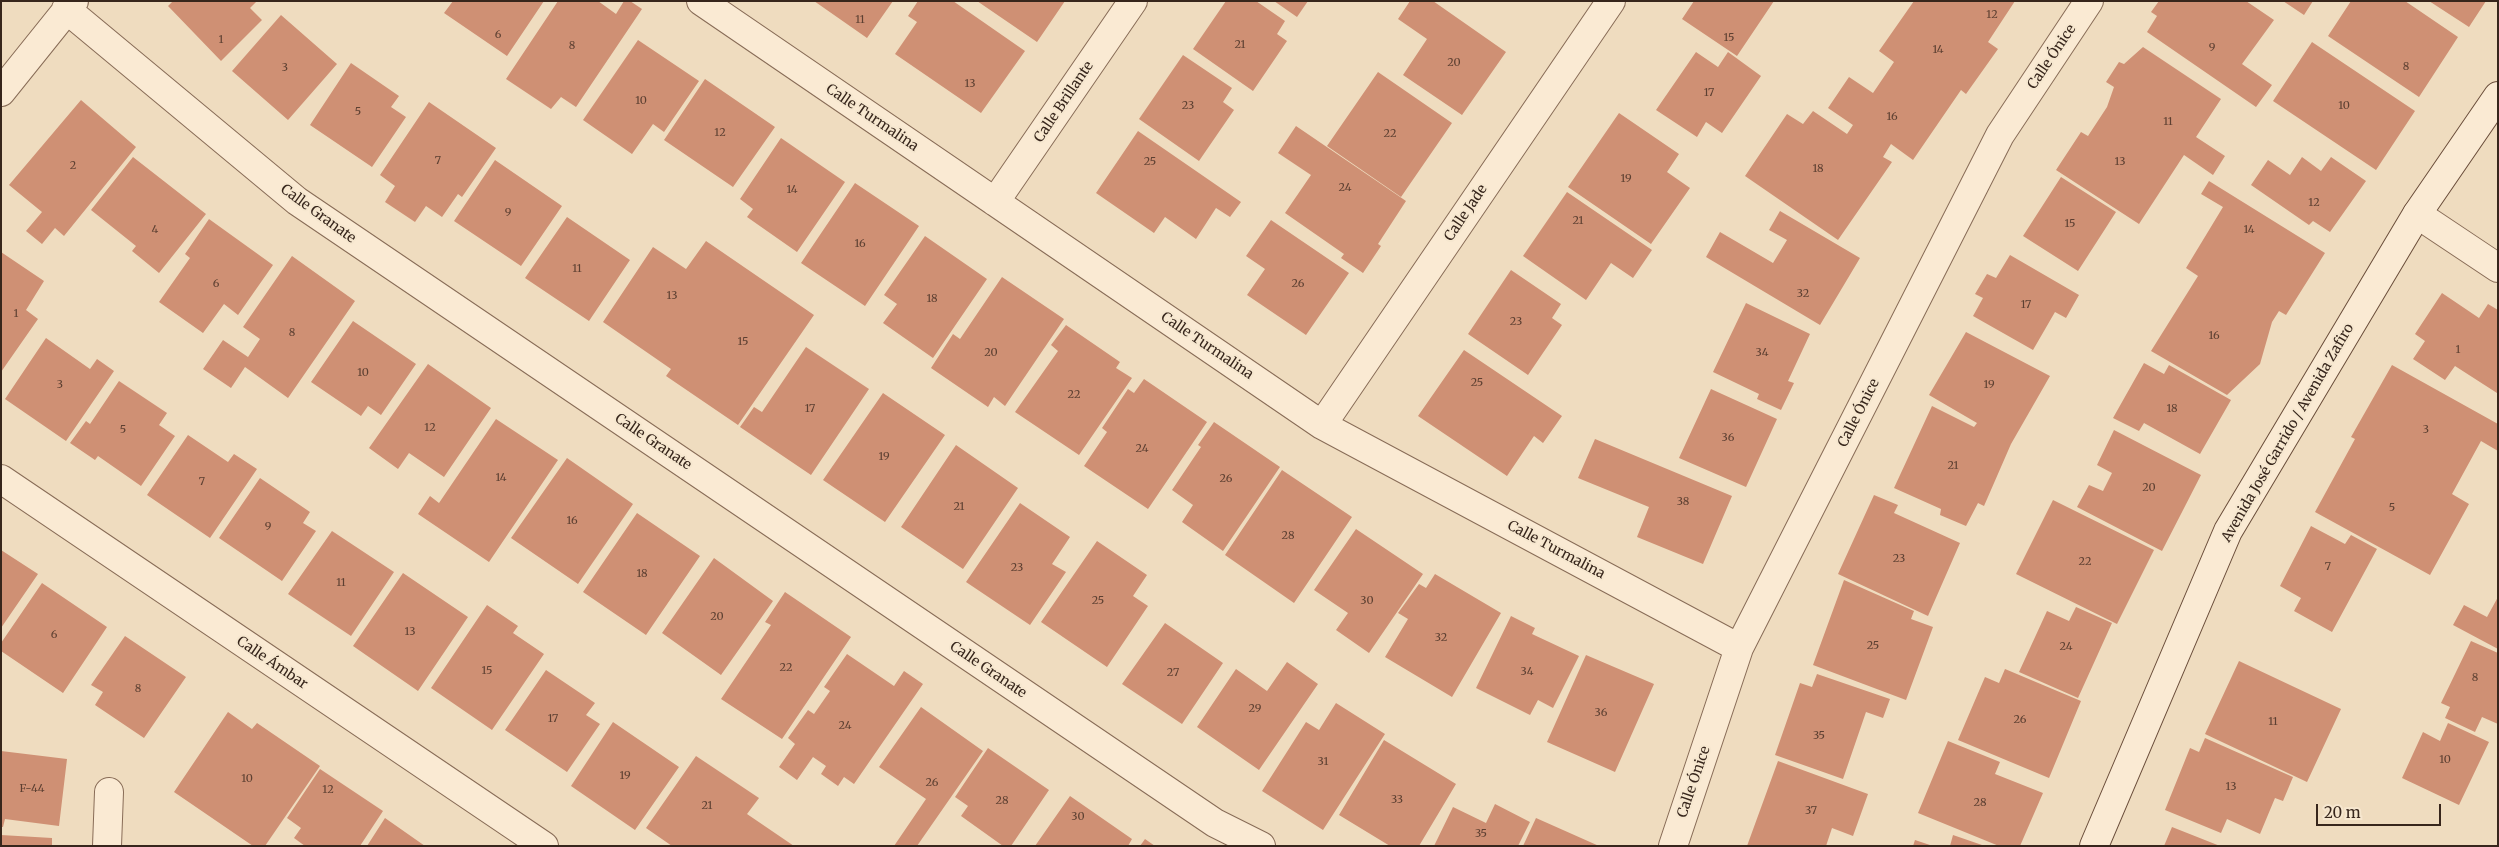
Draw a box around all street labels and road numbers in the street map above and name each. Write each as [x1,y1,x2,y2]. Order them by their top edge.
street label: Calle Ónice [2024,21,2080,93]
street label: Calle Brillante [1031,58,1097,146]
street label: Calle Turmalina [823,81,921,155]
street label: Calle Granate [277,181,359,247]
street label: Calle Jade [1441,182,1491,244]
street label: Calle Turmalina [1158,309,1256,383]
street label: Avenida José Garrido / Avenida Zafiro [2218,321,2358,545]
street label: Calle Ónice [1835,376,1883,450]
street label: Calle Granate [611,410,695,474]
street label: Calle Turmalina [1504,517,1608,583]
street label: Calle Ámbar [233,633,311,693]
street label: Calle Granate [946,638,1030,702]
street label: Calle Ónice [1674,744,1714,820]

